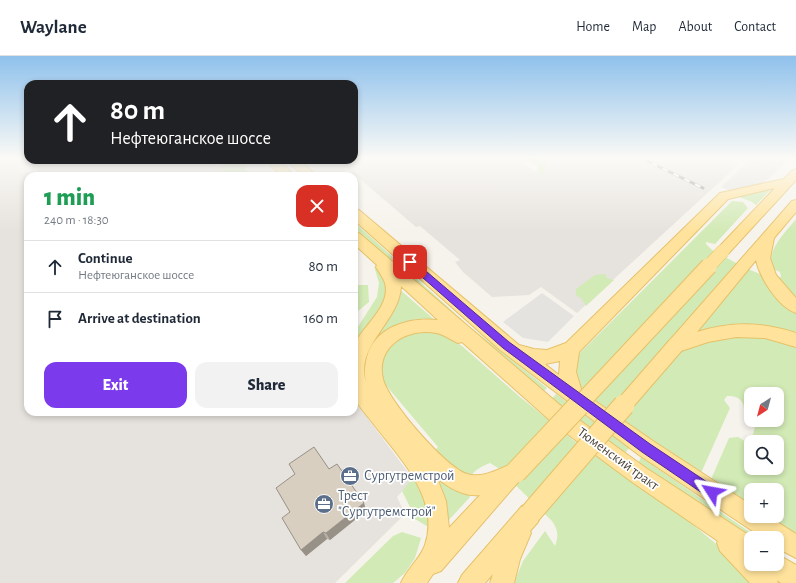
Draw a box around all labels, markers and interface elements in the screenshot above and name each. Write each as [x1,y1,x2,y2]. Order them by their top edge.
text: Waylane [20,18,87,37]
text: Home [576,20,610,34]
text: Map [632,20,656,34]
text: About [678,20,712,34]
text: Contact [734,20,776,34]
icon: ahead [44,96,96,148]
text: 80 m [110,97,165,125]
text: Нефтеюганское шоссе [110,130,271,148]
button: close [296,185,338,227]
text: 1 min [44,186,95,210]
text: 240 m · 18:30 [44,214,109,227]
pin [393,245,427,279]
text: Continue [78,251,133,266]
icon: arrive [399,251,421,273]
icon: ahead [44,256,66,278]
text: 80 m [308,259,338,274]
text: Нефтеюганское шоссе [78,269,194,282]
icon: arrive [44,308,66,330]
text: Arrive at destination [78,311,201,326]
text: 160 m [303,311,338,326]
button: Exit [44,362,187,408]
button: Share [195,362,338,408]
north arrow [744,387,784,427]
map controls [744,387,784,571]
street label: Тюменский тракт [575,425,662,494]
button: search [744,435,784,475]
office icon: Сургутремстрой [339,465,361,487]
place label: Сургутремстрой [364,469,455,483]
position arrow [691,471,733,513]
button: + [744,483,784,523]
place label: Трест "Сургутремстрой" [338,489,436,519]
office icon: Трест "Сургутремстрой" [313,493,335,515]
button: − [744,531,784,571]

